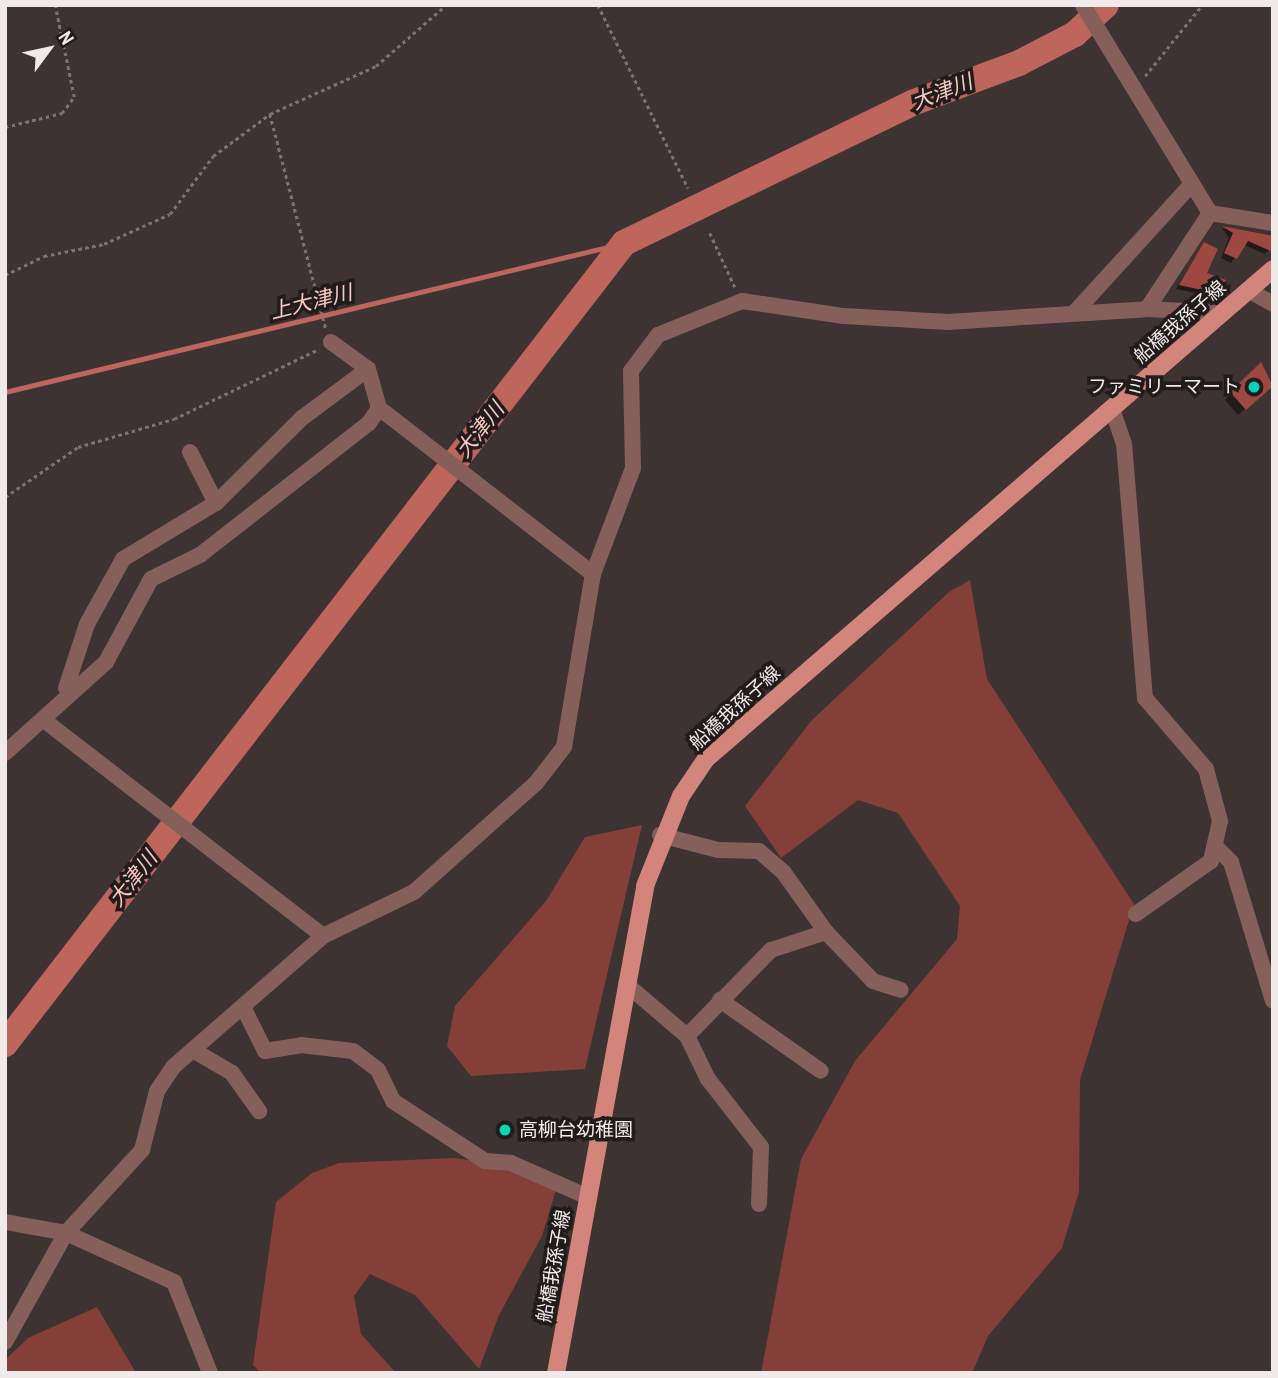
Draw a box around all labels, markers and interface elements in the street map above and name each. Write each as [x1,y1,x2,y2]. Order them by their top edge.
north arrow [14,14,84,84]
text: N [53,26,81,49]
water label: 大津川 [908,69,976,115]
street label: 船橋我孫子線 [1130,276,1230,368]
water label: 上大津川 [267,280,355,324]
place label: ファミリーマート [1088,376,1240,398]
marker: ファミリーマート [1246,379,1262,395]
water label: 大津川 [451,397,509,463]
street label: 船橋我孫子線 [685,661,785,755]
water label: 大津川 [104,846,162,912]
place label: 高柳台幼稚園 [519,1119,633,1141]
marker: 高柳台幼稚園 [497,1122,513,1138]
street label: 船橋我孫子線 [533,1208,575,1324]

